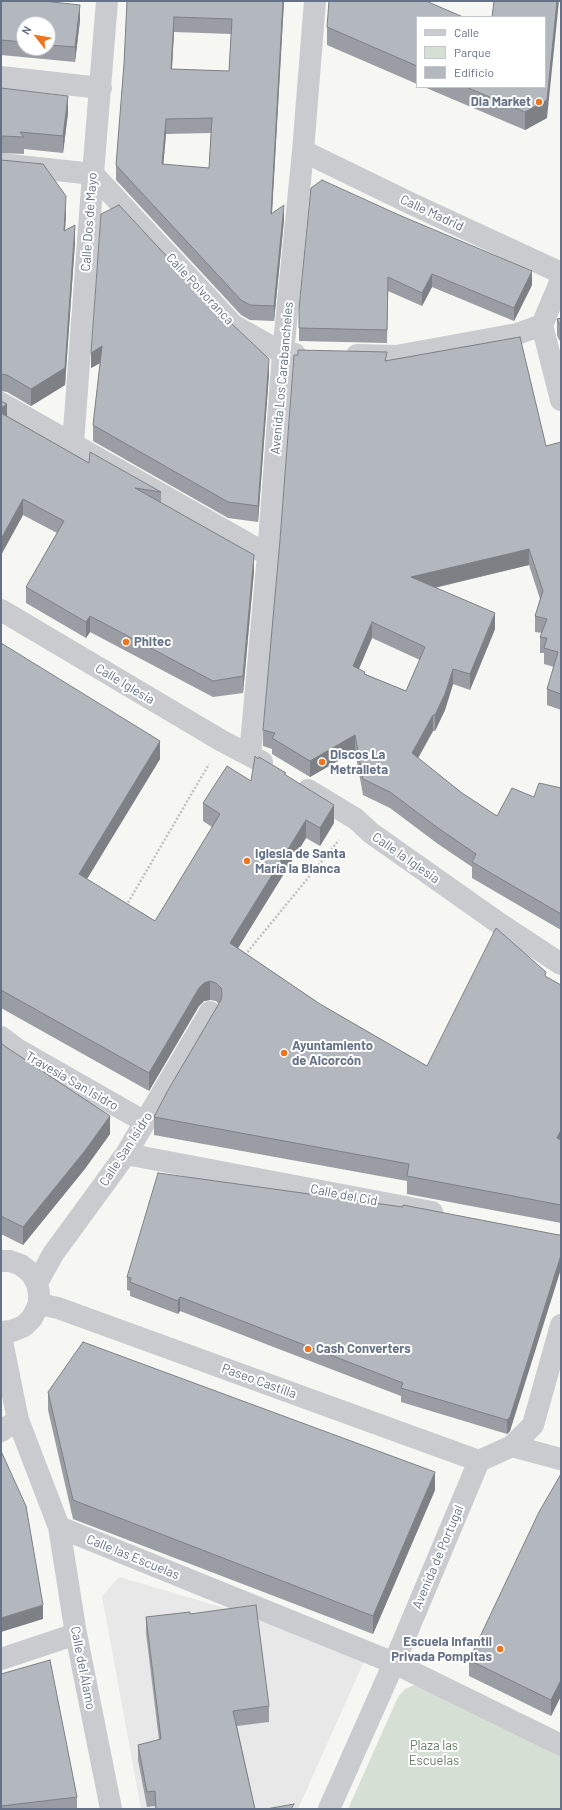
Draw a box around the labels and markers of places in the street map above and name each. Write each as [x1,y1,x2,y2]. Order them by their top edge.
place label: Dia Market [471,94,531,110]
marker: Dia Market [534,97,544,107]
place label: Phitec [134,634,171,650]
marker: Phitec [121,637,131,647]
place label: Discos La Metralleta [330,747,388,778]
marker: Discos La Metralleta [317,757,327,767]
place label: Iglesia de Santa María la Blanca [255,846,346,877]
marker: Iglesia de Santa María la Blanca [242,856,252,866]
place label: Ayuntamiento de Alcorcón [292,1038,373,1069]
marker: Ayuntamiento de Alcorcón [279,1048,289,1058]
place label: Cash Converters [316,1341,411,1357]
marker: Cash Converters [303,1344,313,1354]
place label: Escuela Infantil Privada Pompitas [391,1634,492,1665]
marker: Escuela Infantil Privada Pompitas [495,1644,505,1654]

